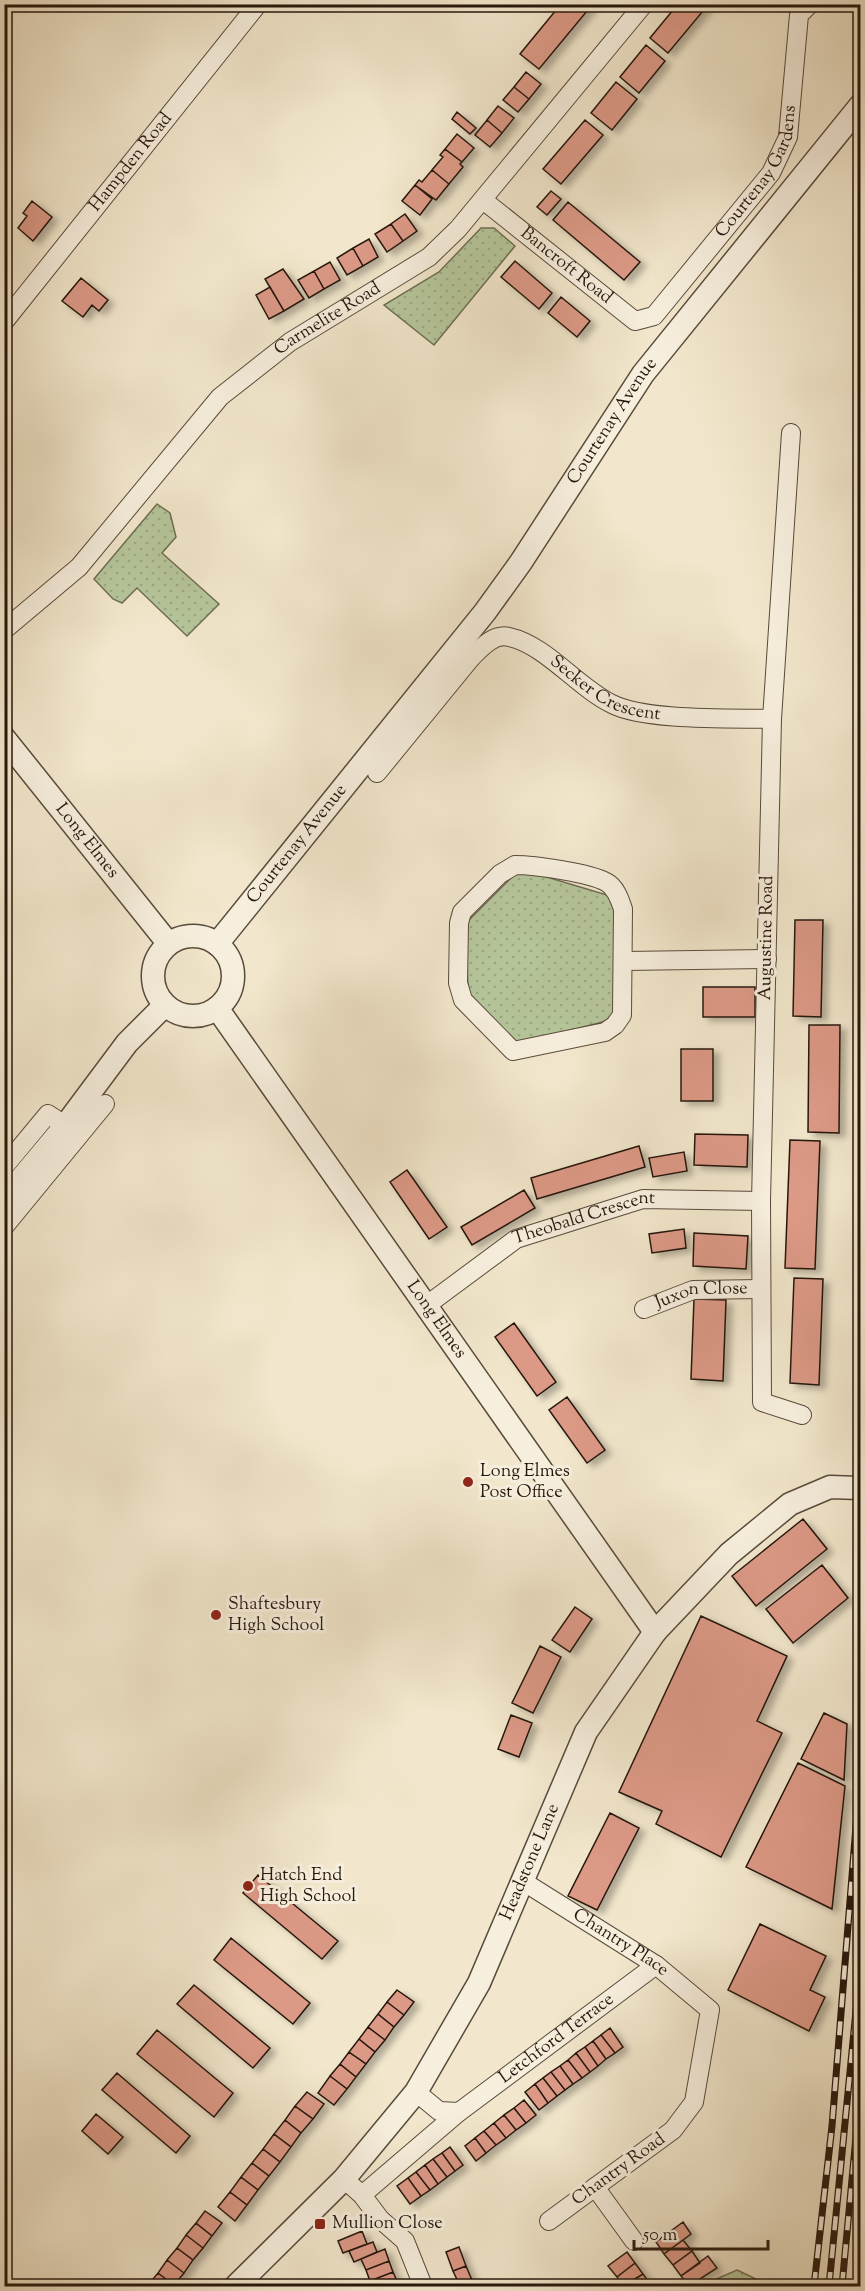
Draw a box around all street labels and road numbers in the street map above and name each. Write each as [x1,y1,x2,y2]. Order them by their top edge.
street label: Courtenay Gardens [710,104,804,244]
street label: Hampden Road [84,107,179,218]
street label: Bancroft Road [514,221,618,311]
street label: Carmelite Road [269,276,386,362]
street label: Courtenay Avenue [561,352,664,490]
street label: Secker Crescent [544,649,662,728]
street label: Courtenay Avenue [241,779,354,910]
street label: Long Elmes [48,798,125,884]
street label: Augustine Road [753,875,781,1001]
street label: Theobald Crescent [510,1186,655,1252]
street label: Long Elmes [399,1276,472,1364]
street label: Juxon Close [650,1276,748,1317]
street label: Headstone Lane [494,1800,567,1925]
street label: Chantry Place [567,1903,674,1983]
street label: Letchford Terrace [494,1987,620,2091]
street label: Chantry Road [567,2127,671,2213]

